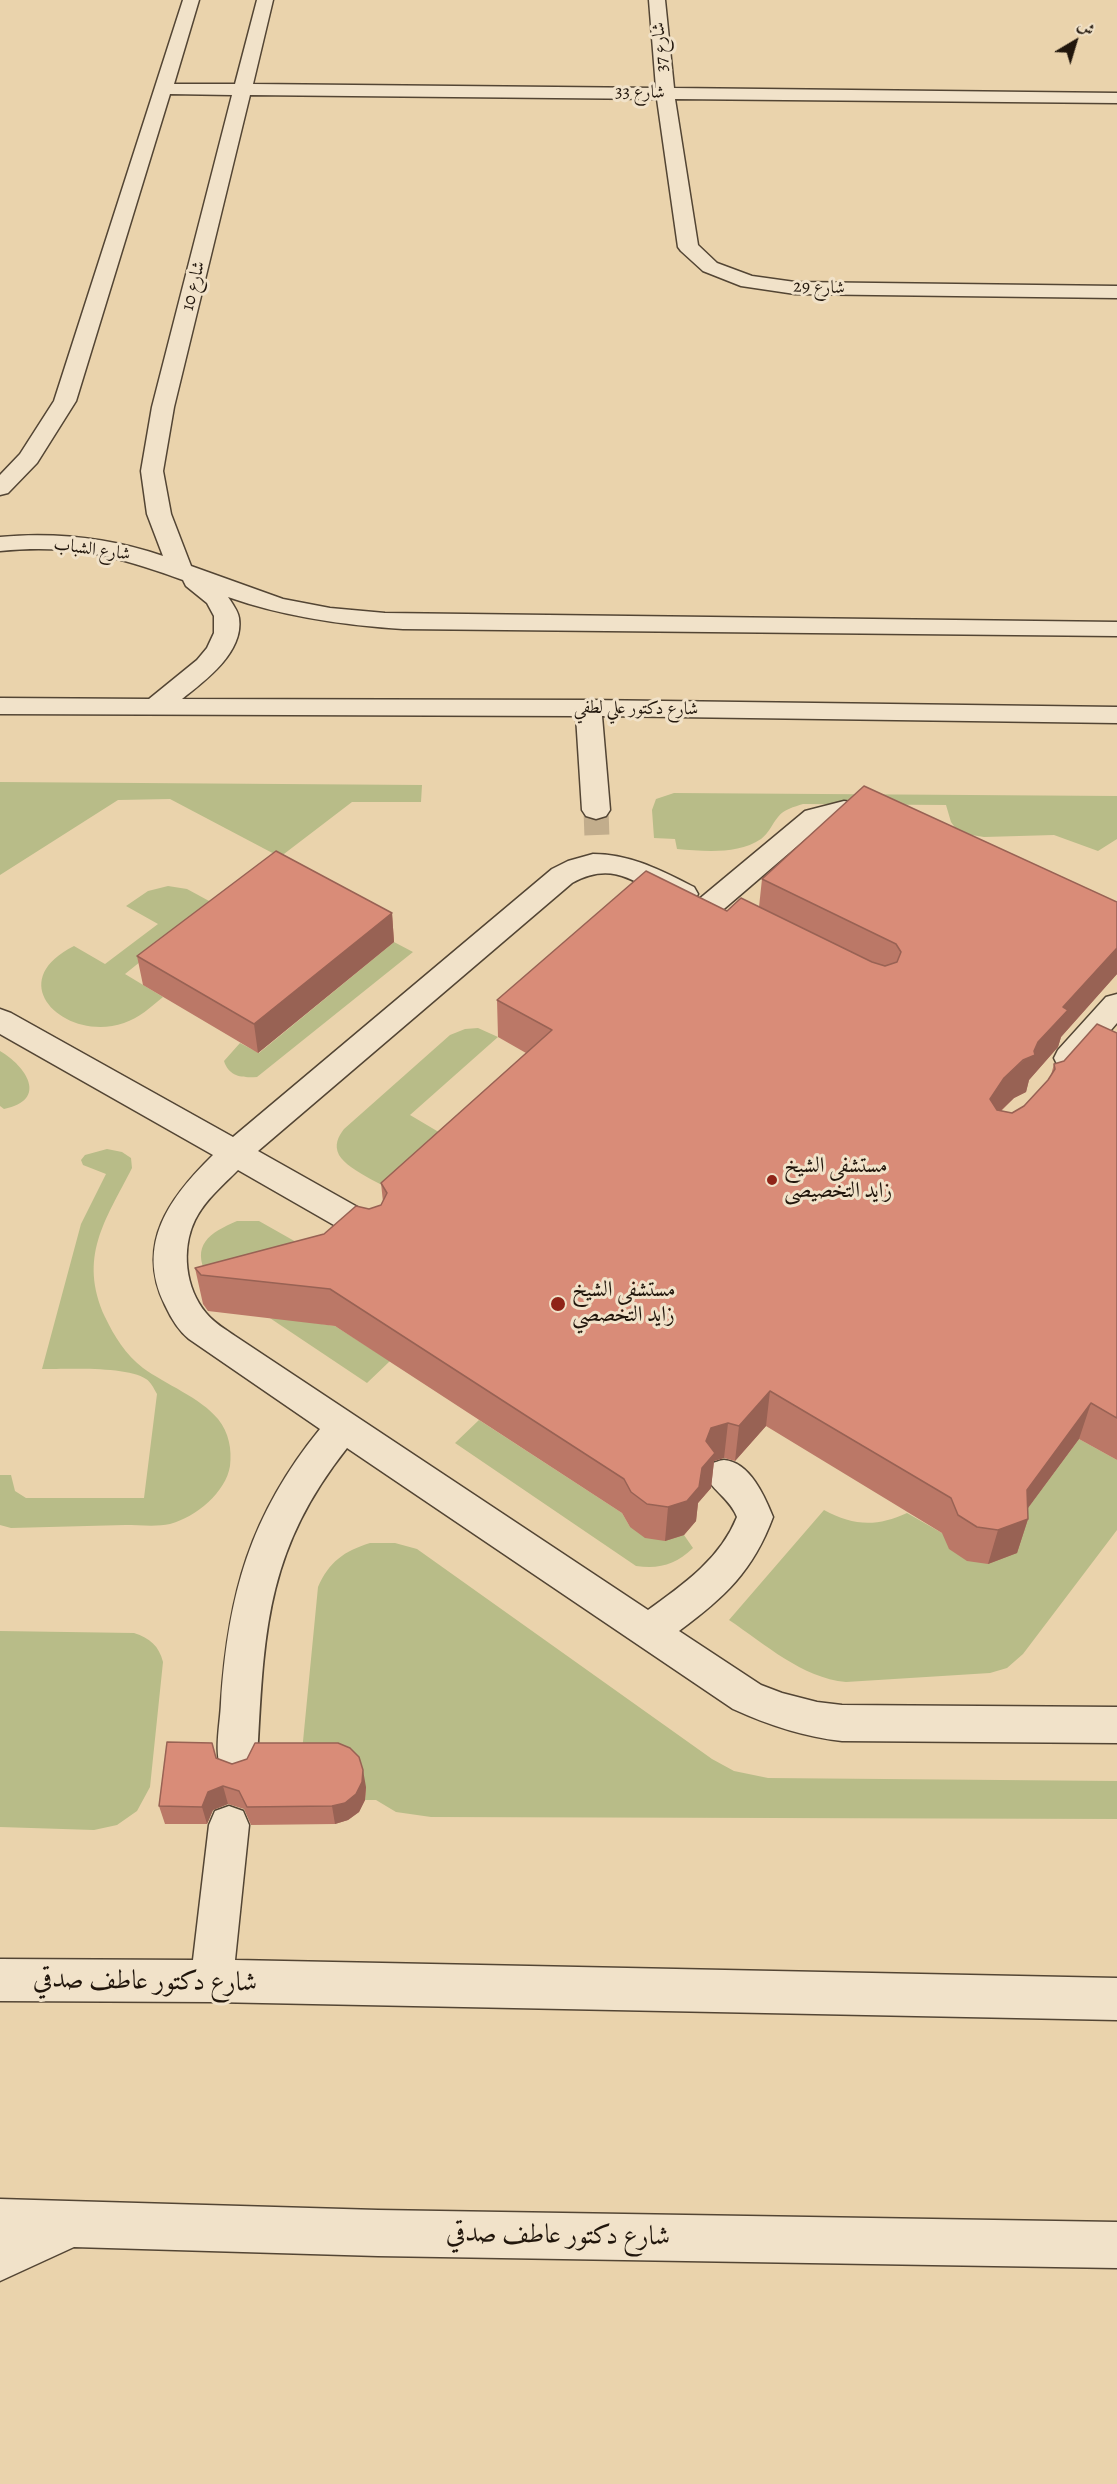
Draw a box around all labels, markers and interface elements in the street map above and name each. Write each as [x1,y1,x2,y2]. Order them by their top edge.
north arrow [1045,12,1105,72]
text: ش [1073,14,1099,41]
street label: شارع 37 [648,21,674,73]
street label: شارع 33 [615,82,665,104]
street label: شارع 10 [177,259,211,313]
street label: شارع 29 [793,276,845,300]
street label: شارع الشباب [52,534,132,566]
street label: شارع دكتور علي لطفي [574,697,698,721]
place label: مستشفى الشيخ زايد التخصيصى [784,1154,892,1206]
marker: مستشفى الشيخ زايد التخصيصى [765,1173,779,1187]
place label: مستشفى الشيخ زايد التخصصي [572,1278,676,1330]
marker: مستشفى الشيخ زايد التخصصي [549,1295,567,1313]
street label: شارع دكتور عاطف صدقي [33,1964,257,2000]
street label: شارع دكتور عاطف صدقي [446,2218,670,2254]

